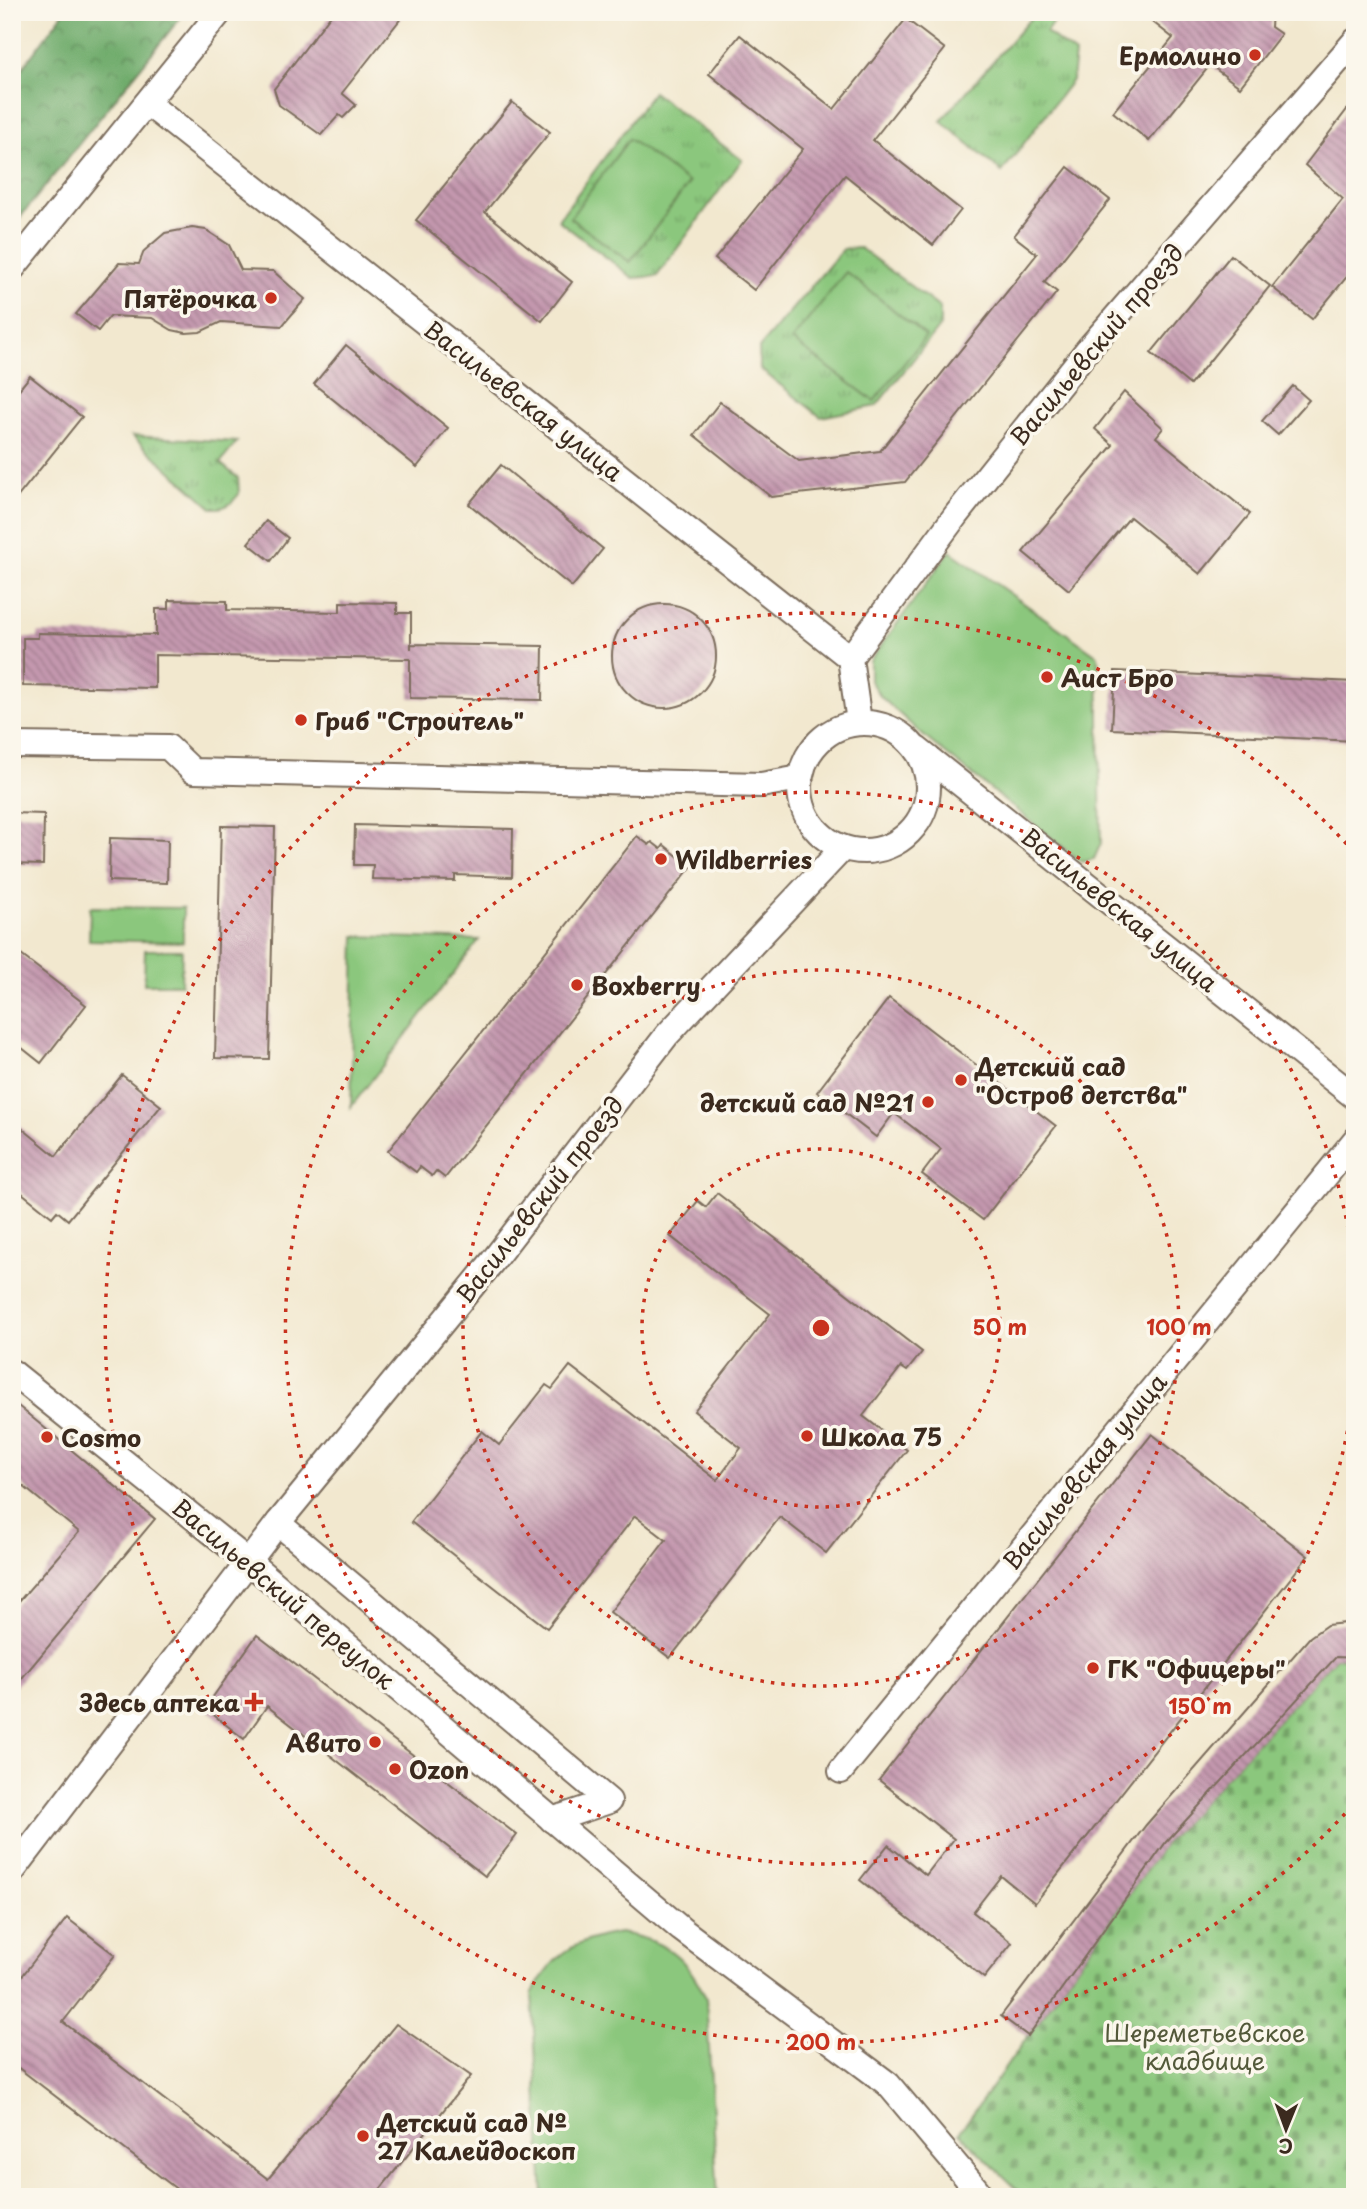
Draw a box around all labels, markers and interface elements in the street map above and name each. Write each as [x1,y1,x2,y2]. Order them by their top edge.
place label: Ермолино [1119,37,1241,73]
marker: Ермолино [1247,47,1263,63]
street label: Васильевский проезд [1001,235,1191,453]
place label: Пятёрочка [124,280,257,316]
marker: Пятёрочка [263,290,279,306]
street label: Васильевская улица [417,311,631,489]
place label: Аист Бро [1061,659,1174,695]
marker: Аист Бро [1039,669,1055,685]
place label: Гриб "Строитель" [315,702,524,738]
marker: Гриб "Строитель" [293,712,309,728]
street label: Васильевская улица [1014,818,1226,1000]
place label: Wildberries [675,841,812,877]
marker: Wildberries [653,851,669,867]
place label: Boxberry [591,967,701,1003]
marker: Boxberry [569,977,585,993]
place label: Детский сад "Остров детства" [974,1048,1188,1112]
marker: Детский сад "Остров детства" [953,1072,969,1088]
place label: детский сад №21 [700,1084,914,1120]
street label: Васильевский проезд [447,1088,631,1310]
marker: детский сад №21 [920,1094,936,1110]
text: 50 m [973,1310,1027,1342]
text: 100 m [1146,1310,1212,1342]
centre of rings [809,1316,833,1340]
street label: Васильевская улица [993,1365,1175,1577]
place label: Школа 75 [821,1418,942,1454]
place label: Cosmo [61,1419,141,1455]
marker: Школа 75 [799,1428,815,1444]
marker: Cosmo [39,1429,55,1445]
street label: Васильевский переулок [165,1489,404,1698]
place label: ГК "Офицеры" [1107,1650,1286,1686]
marker: ГК "Офицеры" [1085,1660,1101,1676]
place label: Здесь аптека [79,1684,241,1720]
text: 150 m [1168,1689,1232,1721]
marker: Здесь аптека [246,1694,262,1710]
place label: Авито [286,1724,361,1760]
marker: Авито [367,1734,383,1750]
place label: Ozon [409,1751,469,1787]
marker: Ozon [387,1761,403,1777]
park label: Шереметьевское кладбище [1104,2014,1306,2078]
text: 200 m [786,2025,856,2057]
north arrow [1252,2094,1322,2164]
place label: Детский сад № 27 Калейдоскоп [376,2104,576,2168]
marker: Детский сад № 27 Калейдоскоп [355,2128,371,2144]
text: С [1278,2133,1293,2161]

